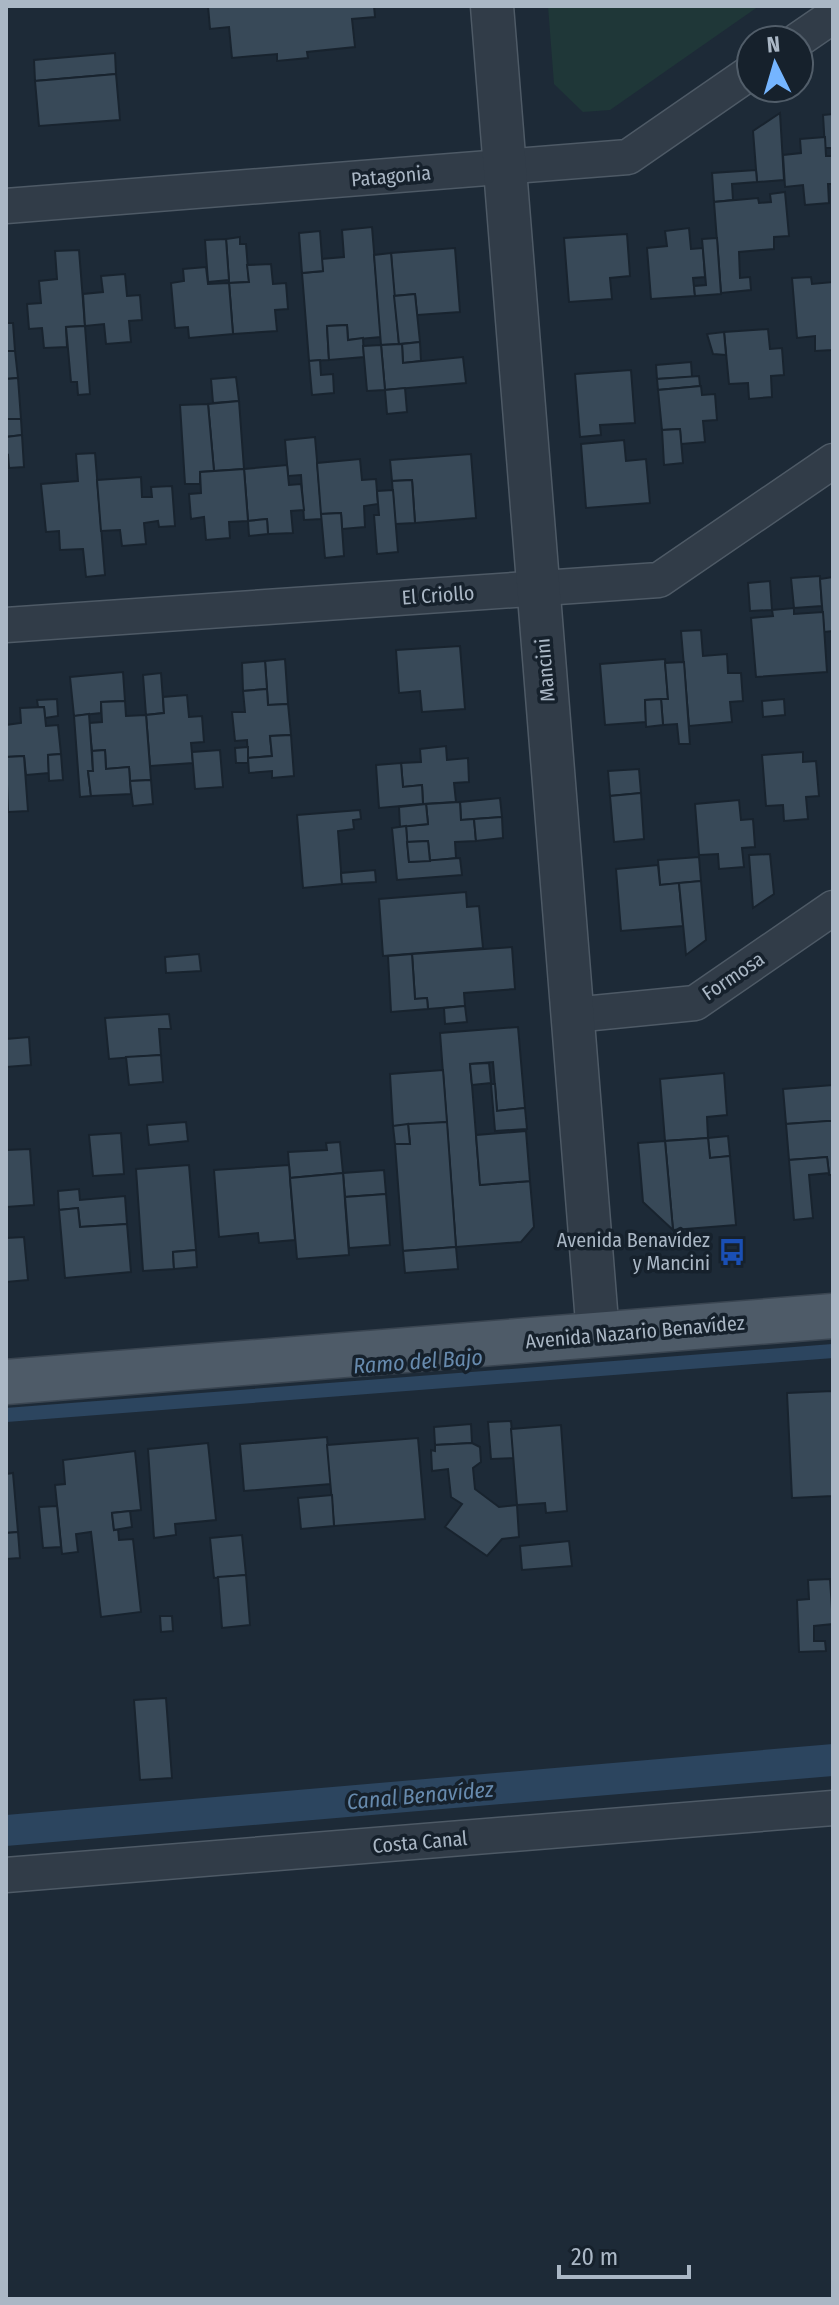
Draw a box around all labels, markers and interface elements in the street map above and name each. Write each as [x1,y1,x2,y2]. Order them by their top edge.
north arrow [735,24,815,104]
text: N [766,31,781,59]
street label: Patagonia [350,161,432,191]
street label: El Criollo [401,580,475,610]
street label: Mancini [530,637,560,703]
street label: Formosa [697,947,769,1005]
place label: Avenida Benavídez y Mancini [557,1228,710,1275]
bus stop icon: Avenida Benavídez y Mancini [717,1237,747,1267]
street label: Avenida Nazario Benavídez [524,1310,746,1354]
water label: Ramo del Bajo [352,1343,484,1379]
water label: Canal Benavídez [346,1776,495,1815]
street label: Costa Canal [372,1826,468,1858]
scale bar [559,2229,689,2279]
text: 20 m [571,2243,618,2271]

